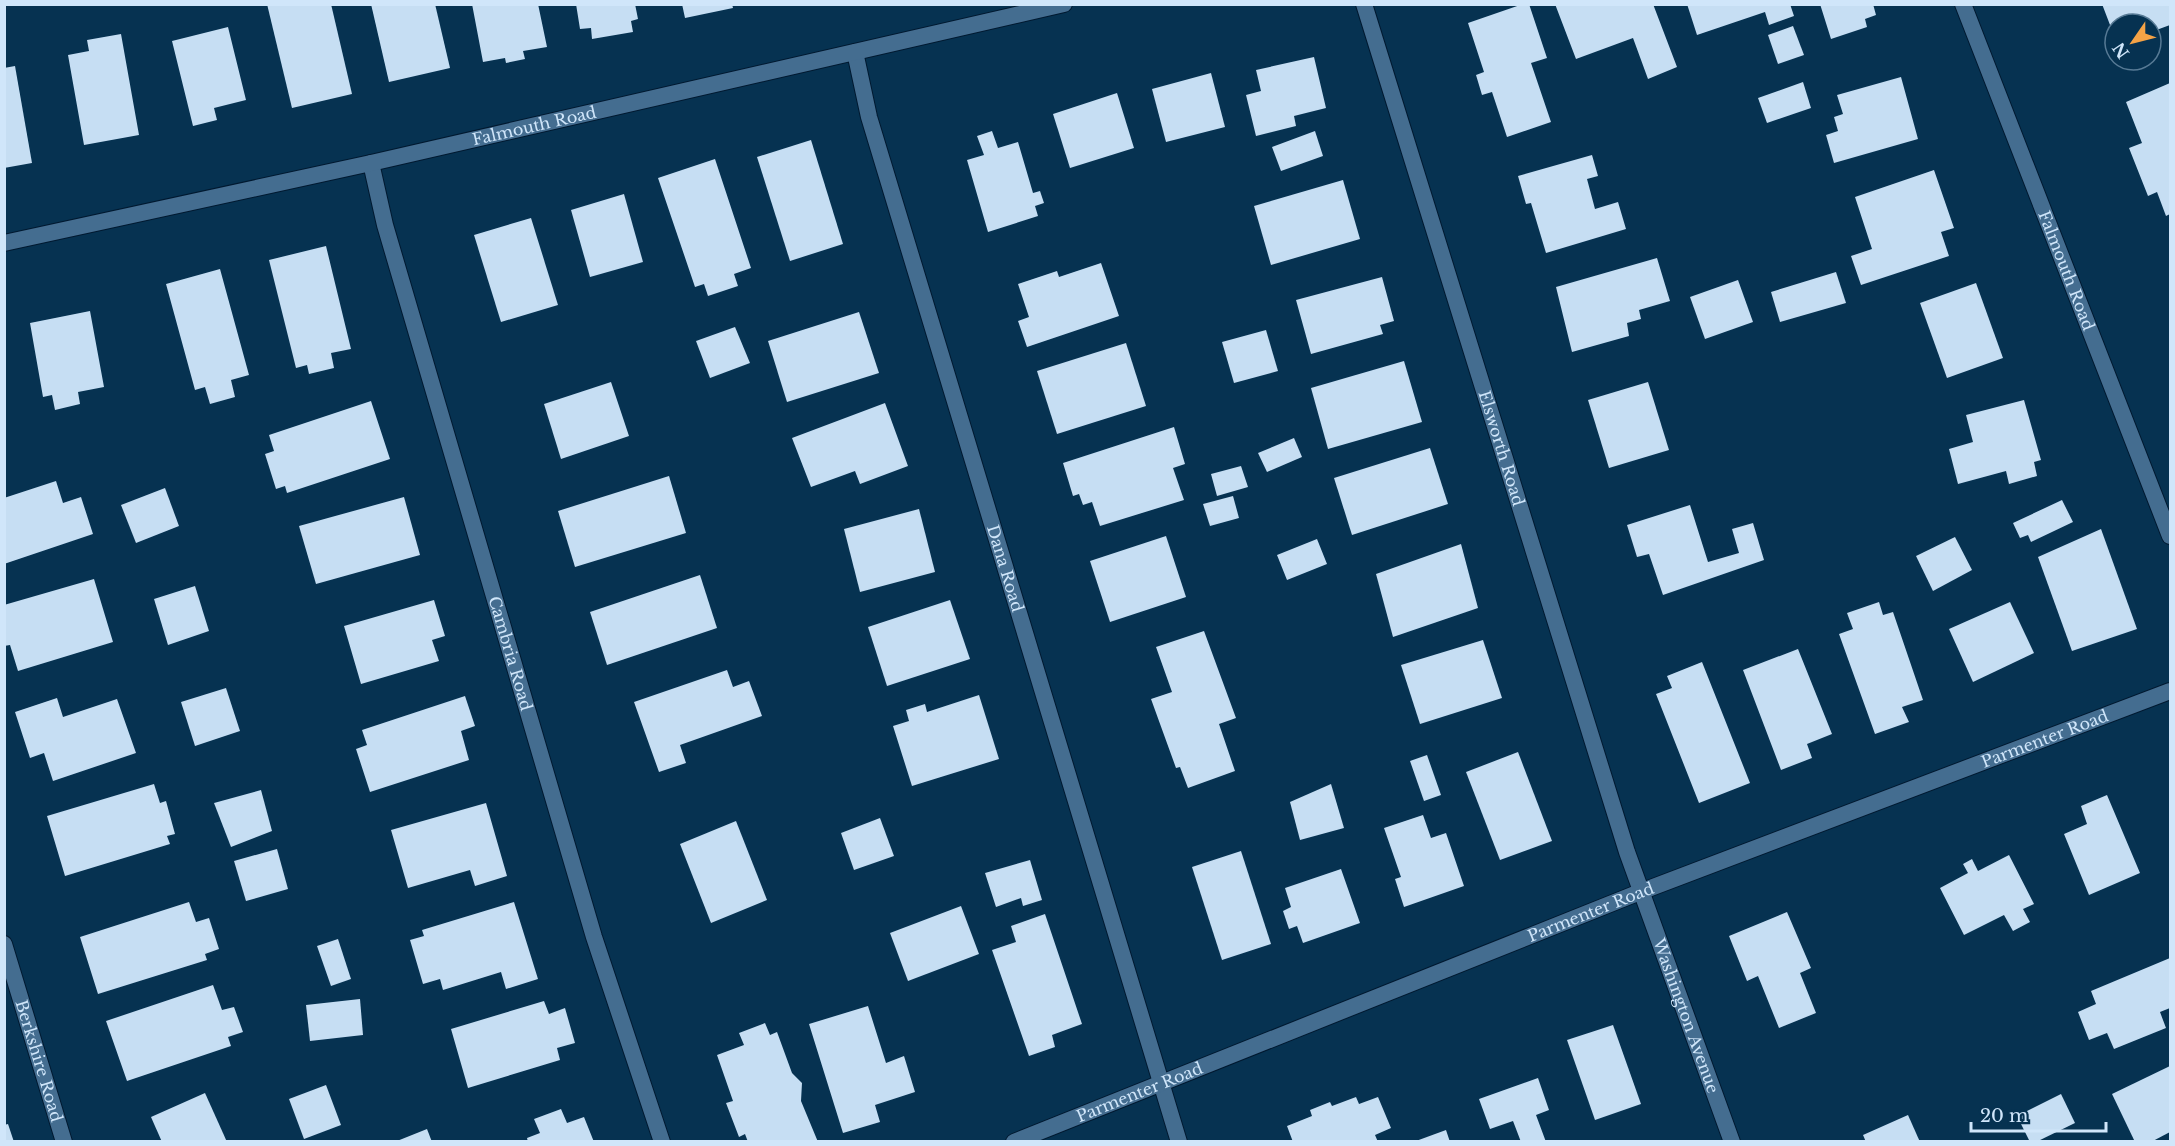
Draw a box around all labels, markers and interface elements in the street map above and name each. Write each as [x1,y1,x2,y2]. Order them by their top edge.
north arrow [2103,12,2163,72]
text: N [2108,39,2133,63]
street label: Falmouth Road [470,102,598,150]
street label: Falmouth Road [2034,208,2099,333]
street label: Elsworth Road [1474,388,1529,508]
street label: Dana Road [983,522,1028,614]
street label: Cambria Road [484,594,537,713]
street label: Parmenter Road [1978,705,2111,772]
street label: Parmenter Road [1525,878,1657,946]
street label: Washington Avenue [1649,935,1723,1096]
street label: Berkshire Road [11,997,67,1124]
street label: Parmenter Road [1073,1058,1206,1126]
scale bar [1971,1095,2106,1133]
text: 20 m [1980,1105,2028,1127]

